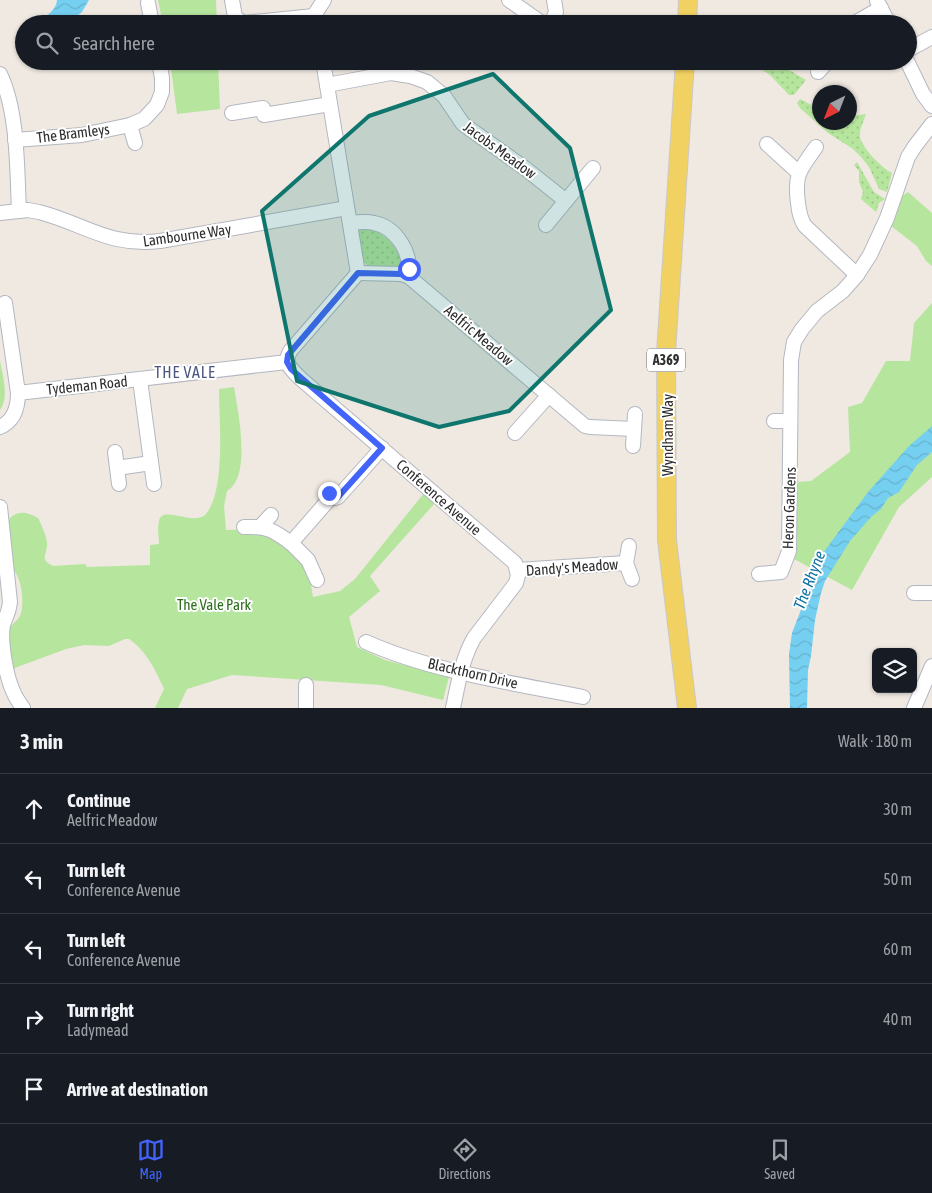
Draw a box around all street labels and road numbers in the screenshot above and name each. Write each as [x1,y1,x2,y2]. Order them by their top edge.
street label: Jacobs Meadow [460,118,540,182]
street label: The Bramleys [36,120,110,146]
street label: Lambourne Way [142,220,232,250]
street label: Aelfric Meadow [441,301,517,369]
road number: A369 [647,348,685,372]
street label: Tydeman Road [45,372,129,398]
street label: Wyndham Way [659,394,676,476]
street label: Conference Avenue [393,456,485,538]
street label: Heron Gardens [779,467,799,549]
street label: Dandy's Meadow [525,555,619,579]
street label: Blackthorn Drive [426,654,520,692]

